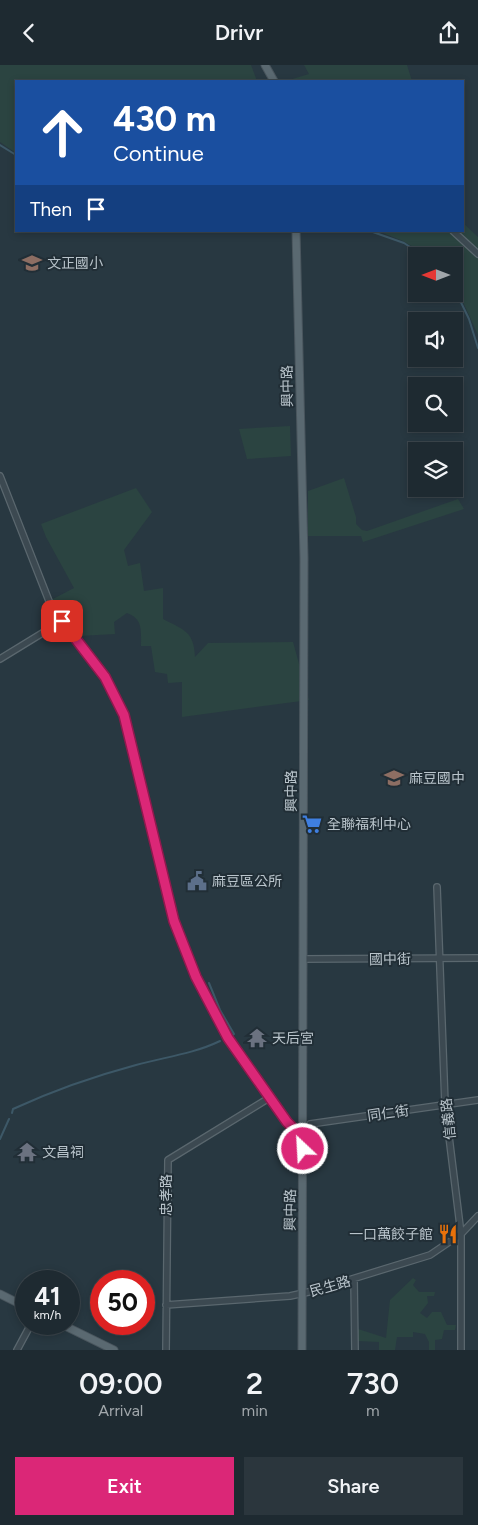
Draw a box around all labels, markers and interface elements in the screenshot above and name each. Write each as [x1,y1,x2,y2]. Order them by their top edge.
icon: back [15,19,43,47]
text: Drivr [215,19,263,46]
icon: share [435,19,463,47]
text: 430 m [113,98,216,140]
icon: ahead [30,100,95,165]
text: Continue [113,140,204,167]
icon: arrive [82,195,110,223]
text: Then [30,198,72,221]
north arrow [408,247,462,303]
map controls [408,247,463,497]
school or university icon: 文正國小 [21,252,43,274]
place label: 文正國小 [47,255,103,272]
button: sound [408,312,463,367]
street label: 興中路 [279,365,296,407]
button: search [408,377,463,432]
button: layers [408,442,463,497]
pin [41,600,83,642]
icon: arrive [48,607,76,635]
school or university icon: 麻豆國中 [383,767,405,789]
street label: 興中路 [283,770,300,812]
place label: 麻豆國中 [409,770,465,787]
supermarket icon: 全聯福利中心 [301,813,323,835]
place label: 全聯福利中心 [327,816,411,833]
public building icon: 麻豆區公所 [186,870,208,892]
place label: 麻豆區公所 [212,873,282,890]
street label: 國中街 [369,951,411,968]
temple icon: 天后宮 [246,1027,268,1049]
place label: 天后宮 [272,1030,314,1047]
street label: 信義路 [438,1097,459,1141]
street label: 同仁街 [366,1102,410,1125]
position arrow [276,1122,328,1174]
temple icon: 文昌祠 [16,1141,38,1163]
place label: 文昌祠 [42,1144,84,1161]
street label: 忠孝路 [158,1174,175,1216]
street label: 興中路 [282,1189,299,1231]
restaurant icon: 一口萬餃子館 [437,1223,459,1245]
place label: 一口萬餃子館 [349,1226,433,1243]
speed limit sign: 50 [90,1270,155,1335]
street label: 民生路 [308,1273,353,1300]
text: 41 [34,1281,61,1311]
text: km/h [34,1308,61,1322]
text: 09:00 [79,1365,163,1402]
text: 2 [246,1365,263,1402]
text: 730 [347,1365,399,1402]
text: Arrival [98,1401,143,1420]
text: min [242,1401,268,1420]
text: m [366,1401,380,1420]
button: Exit [15,1457,234,1515]
button: Share [244,1457,463,1515]

